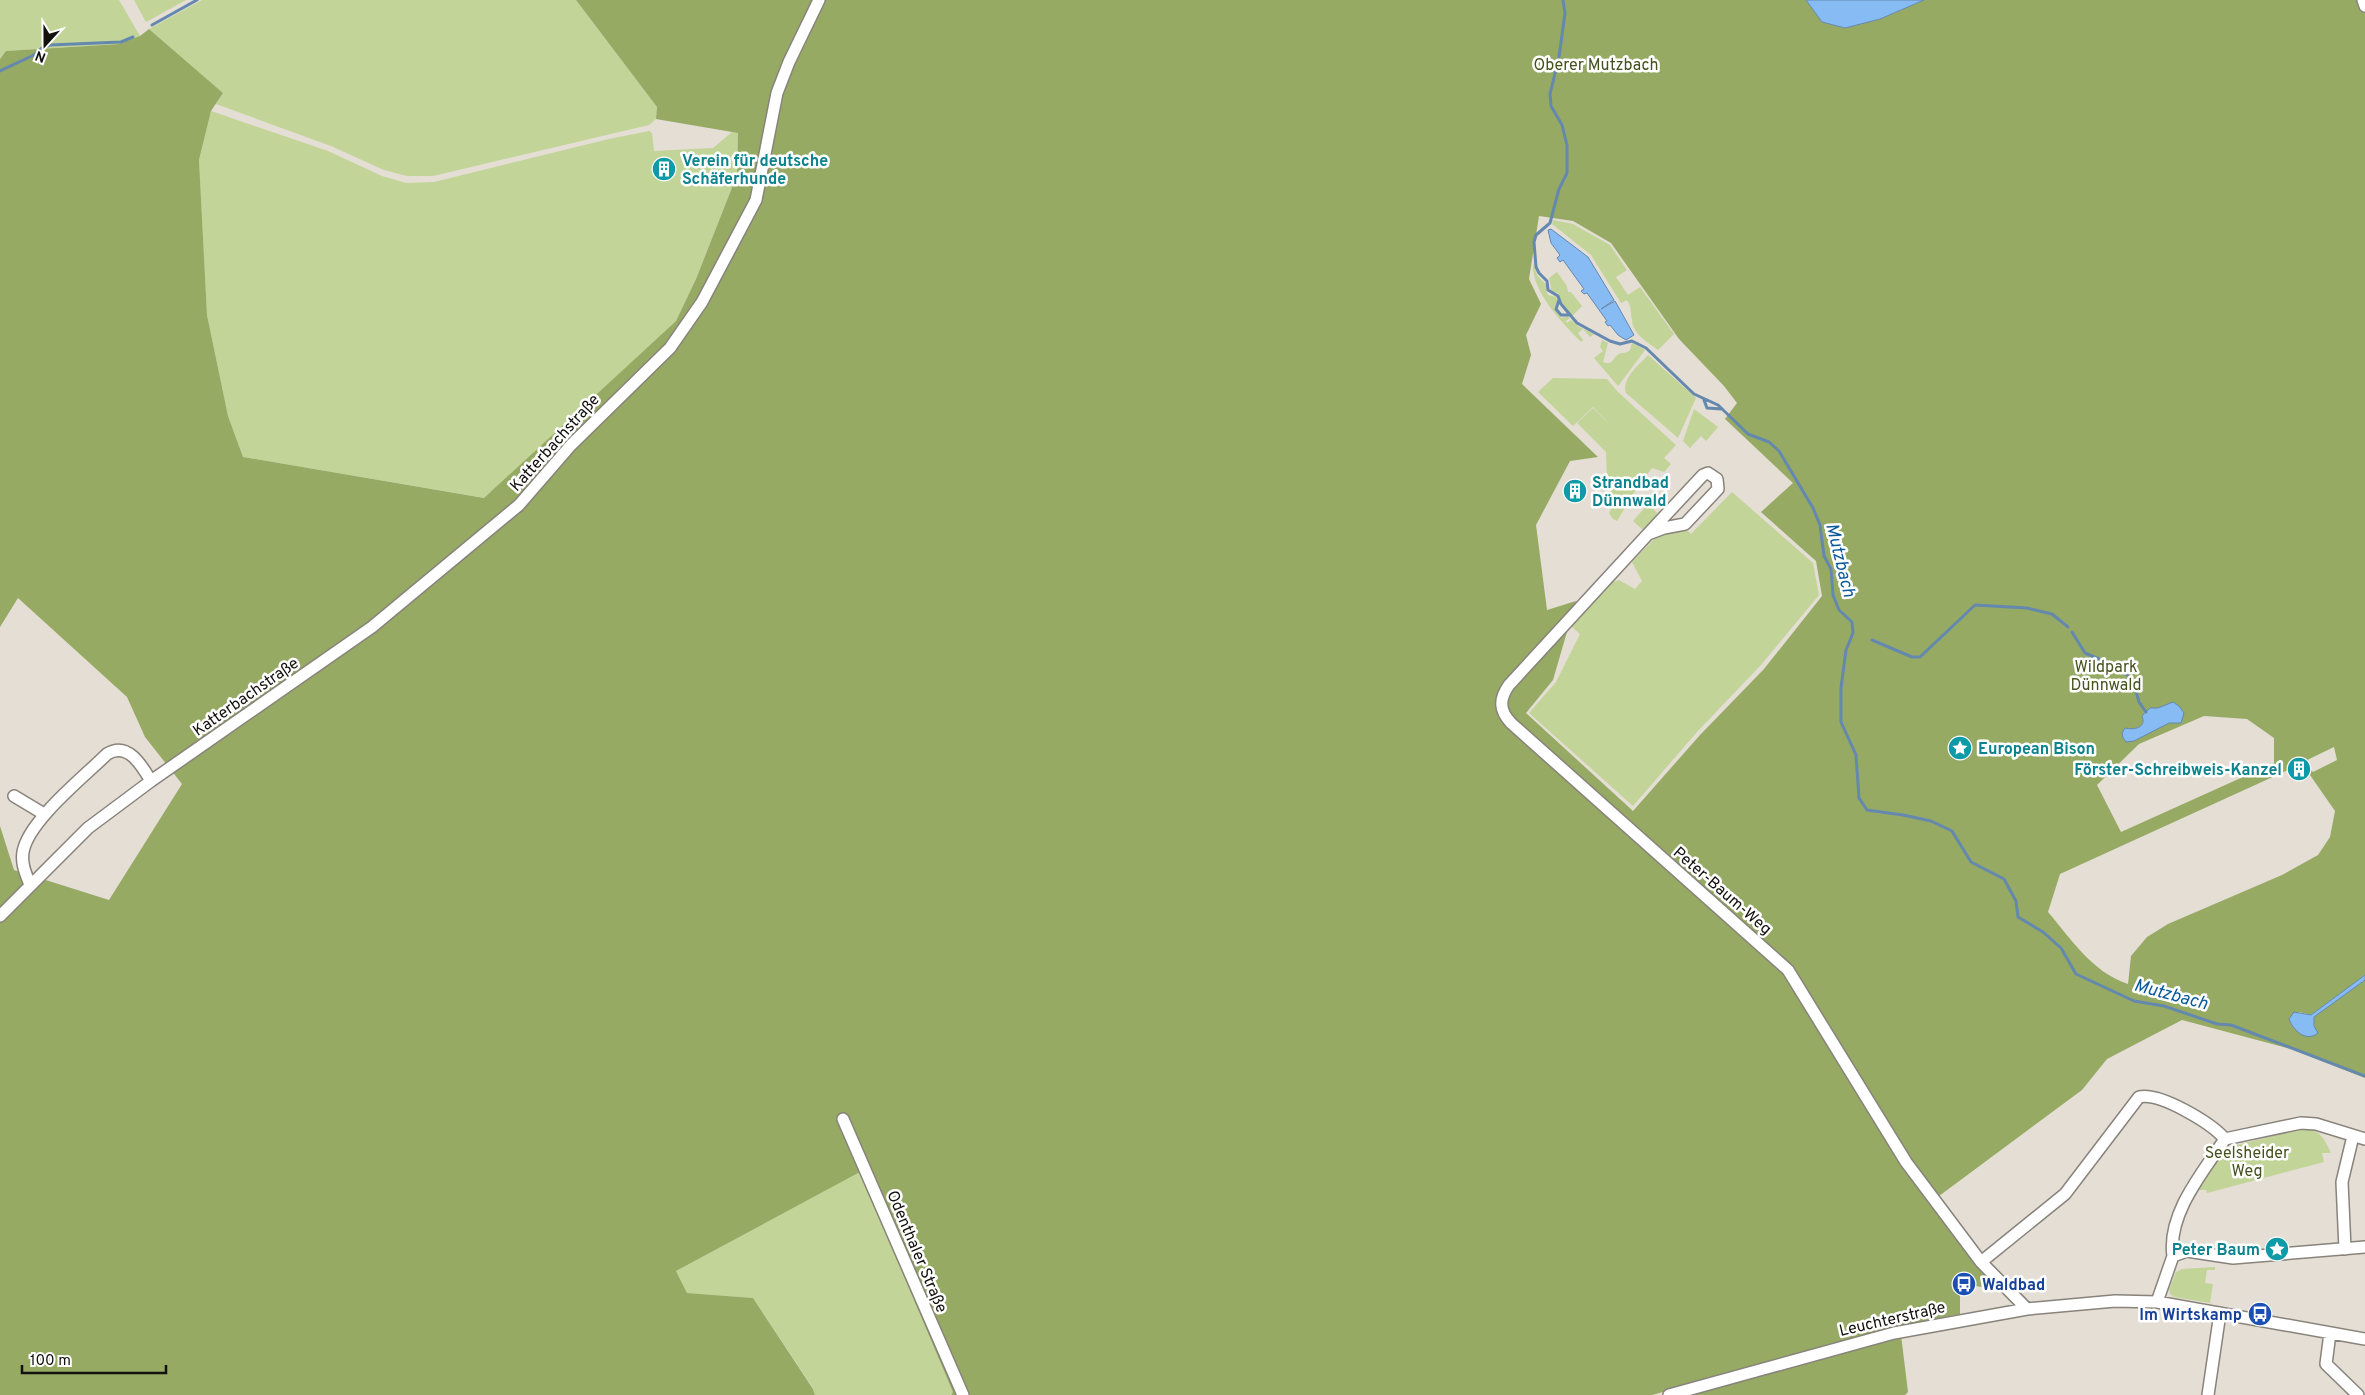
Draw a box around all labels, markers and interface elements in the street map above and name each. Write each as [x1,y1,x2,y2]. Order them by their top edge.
north arrow [20,20,70,70]
text: N [33,46,49,65]
park label: Oberer Mutzbach [1533,56,1659,76]
place label: Verein für deutsche Schäferhunde [682,152,828,190]
building icon: Verein für deutsche Schäferhunde [651,156,677,182]
street label: Katterbachstraße [506,390,605,496]
place label: Strandbad Dünnwald [1592,474,1669,512]
building icon: Strandbad Dünnwald [1562,478,1588,504]
water label: Mutzbach [1819,521,1860,600]
street label: Katterbachstraße [189,654,303,742]
park label: Wildpark Dünnwald [2071,658,2141,696]
place icon: European Bison [1947,735,1973,761]
place label: European Bison [1978,740,2095,760]
building icon: Förster-Schreibweis-Kanzel [2286,756,2312,782]
place label: Förster-Schreibweis-Kanzel [2074,761,2282,781]
street label: Peter-Baum-Weg [1668,843,1775,940]
water label: Mutzbach [2131,975,2210,1016]
park label: Seelsheider Weg [2205,1144,2289,1182]
street label: Odenthaler Straße [881,1188,951,1316]
place icon: Peter Baum [2264,1236,2290,1262]
place label: Peter Baum [2172,1241,2260,1261]
bus stop icon: Waldbad [1951,1271,1977,1297]
place label: Waldbad [1982,1276,2045,1296]
street label: Leuchterstraße [1837,1298,1948,1342]
bus stop icon: Im Wirtskamp [2247,1301,2273,1327]
place label: Im Wirtskamp [2139,1306,2242,1326]
scale bar [22,1342,166,1374]
text: 100 m [30,1352,71,1371]

